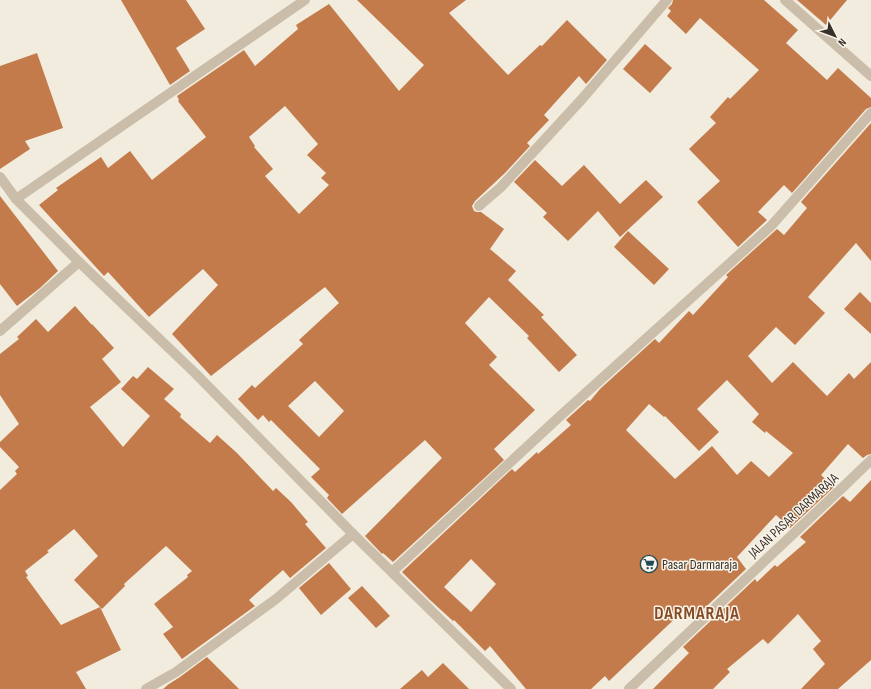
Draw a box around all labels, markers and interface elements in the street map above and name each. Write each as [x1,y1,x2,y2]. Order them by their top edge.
north arrow [815,16,855,56]
text: N [835,36,849,49]
street label: JALAN PASAR DARMARAJA [744,469,843,562]
supermarket icon: Pasar Darmaraja [639,554,659,574]
place label: Pasar Darmaraja [662,556,737,573]
district label: DARMARAJA [654,603,740,624]

